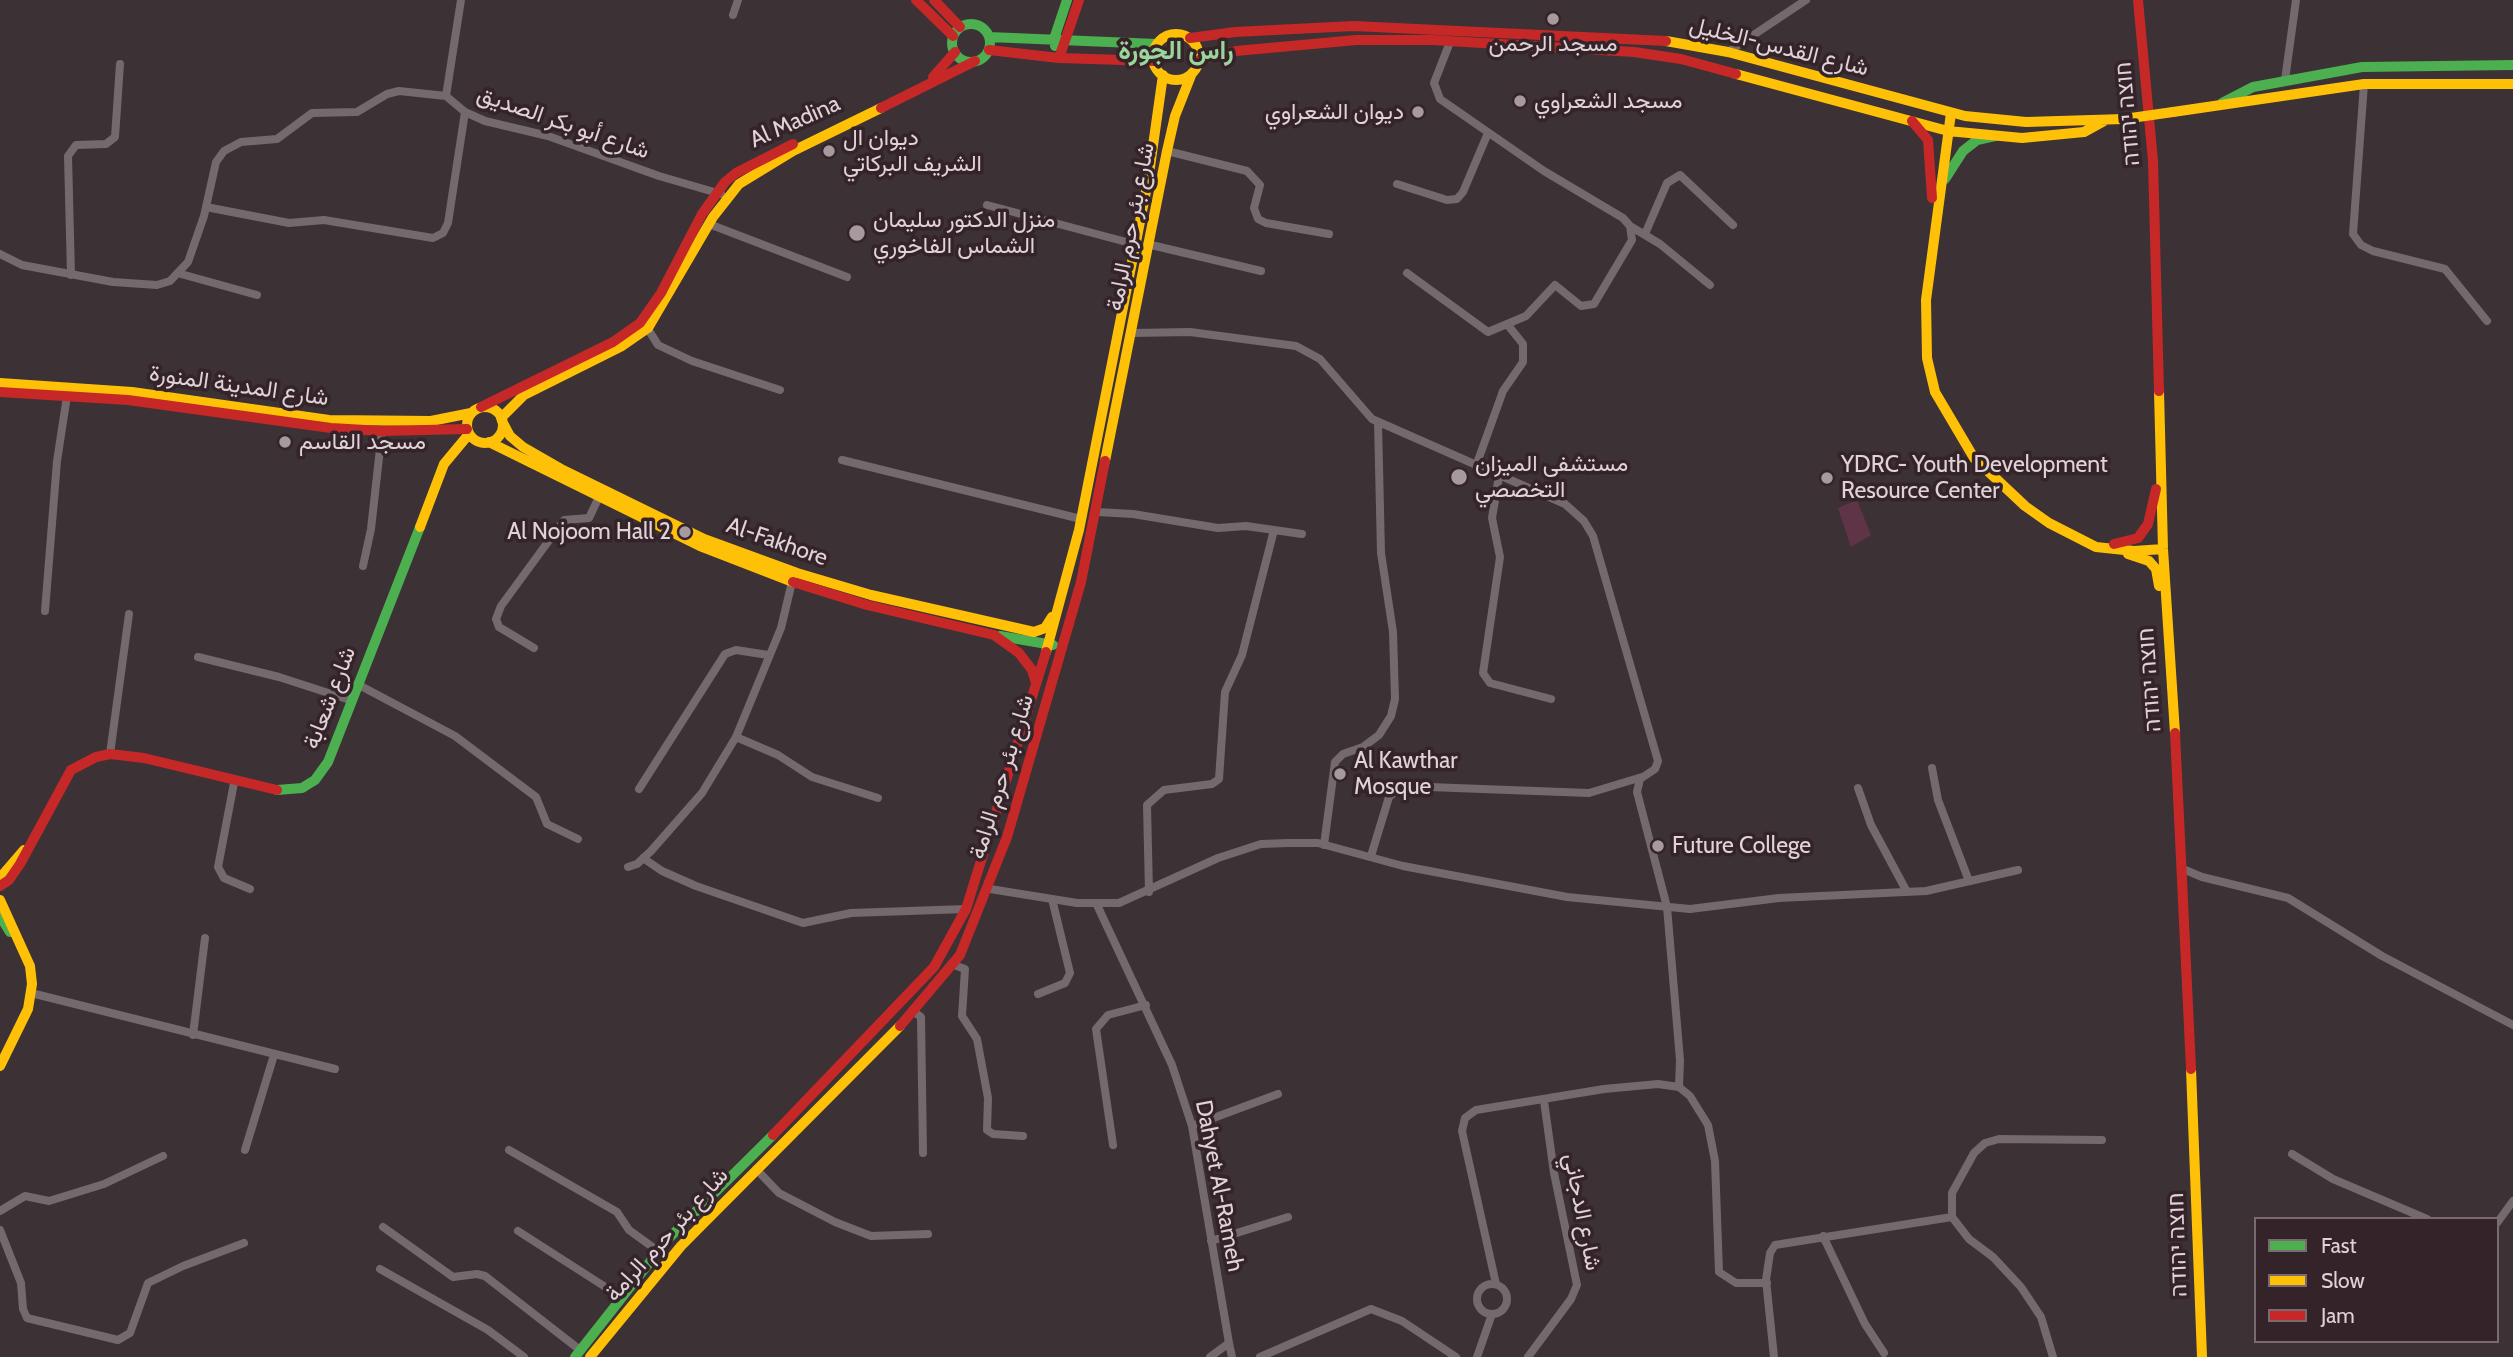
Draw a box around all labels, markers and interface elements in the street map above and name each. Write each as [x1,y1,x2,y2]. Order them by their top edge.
marker: مسجد الرحمن [1545,11,1561,27]
street label: شارع القدس-الخليل [1687,11,1871,83]
place label: مسجد الرحمن [1489,30,1617,58]
district label: راس الجورة [1118,35,1234,67]
street label: חוצה יהודה [2110,61,2146,167]
street label: شارع أبو بكر الصديق [473,81,653,165]
place label: مسجد الشعراوي [1534,87,1682,115]
street label: Al Madina [746,90,844,154]
marker: مسجد الشعراوي [1512,93,1528,109]
place label: ديوان الشعراوي [1265,98,1404,126]
marker: ديوان الشعراوي [1410,104,1426,120]
place label: ديوان ال الشريف البركاتي [843,124,982,178]
street label: شارع بئر حرم الرامة [1101,141,1161,313]
marker: ديوان ال الشريف البركاتي [821,143,837,159]
place label: منزل الدكتور سليمان الشماس الفاخوري [873,206,1055,260]
marker: منزل الدكتور سليمان الشماس الفاخوري [847,223,867,243]
street label: شارع المدينة المنورة [148,360,330,412]
place label: مسجد القاسم [299,428,426,456]
marker: مسجد القاسم [277,434,293,450]
place label: مستشفى الميزان التخصصي [1475,450,1628,504]
place label: YDRC- Youth Development Resource Center [1841,451,2108,505]
marker: مستشفى الميزان التخصصي [1449,467,1469,487]
marker: YDRC- Youth Development Resource Center [1819,470,1835,486]
street label: Al-Fakhore [723,512,831,572]
place label: Al Nojoom Hall 2 [507,518,671,546]
marker: Al Nojoom Hall 2 [677,524,693,540]
street label: חוצה יהודה [2133,627,2167,733]
street label: شارع شعابة [298,643,362,753]
street label: شارع بئر حرم الرامة [964,691,1040,863]
place label: Al Kawthar Mosque [1354,747,1458,801]
marker: Al Kawthar Mosque [1332,766,1348,782]
place label: Future College [1672,832,1811,860]
marker: Future College [1650,838,1666,854]
street label: Dahyet Al-Rameh [1189,1098,1249,1274]
street label: شارع الدجاني [1557,1151,1607,1273]
street label: شارع بئر حرم الرامة [600,1162,734,1308]
street label: חוצה יהודה [2162,1192,2194,1298]
legend [2254,1217,2499,1343]
text: Fast [2321,1233,2357,1258]
text: Slow [2321,1268,2365,1293]
text: Jam [2321,1303,2355,1328]

